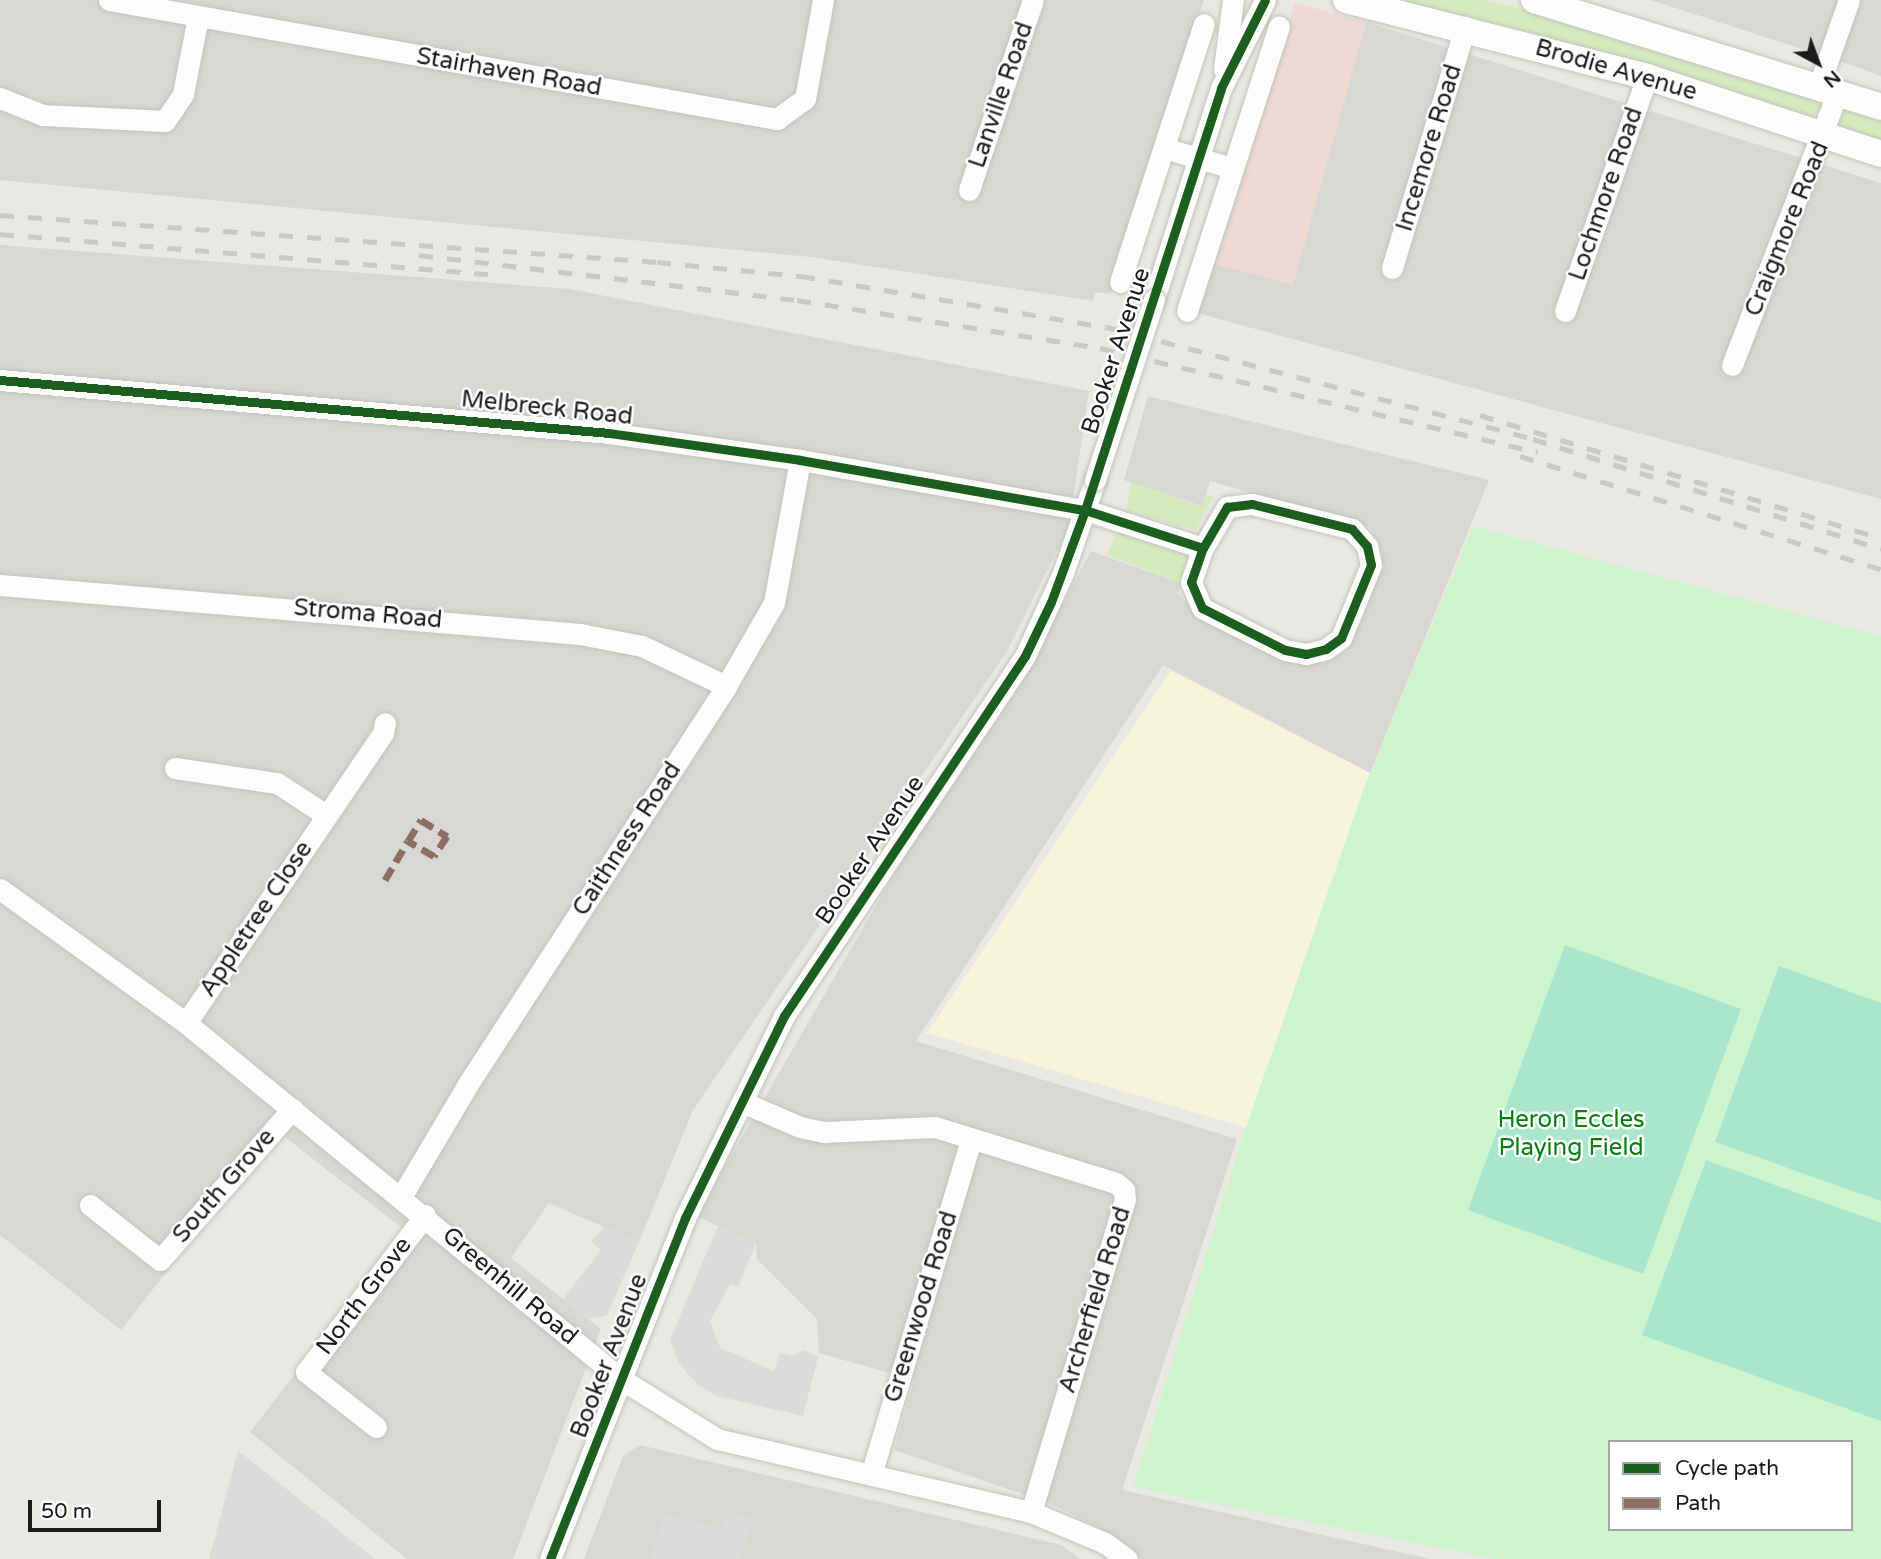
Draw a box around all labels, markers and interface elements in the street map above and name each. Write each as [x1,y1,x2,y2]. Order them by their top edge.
street label: Lanville Road [963,18,1039,172]
north arrow [1783,28,1853,98]
street label: Brodie Avenue [1532,33,1700,107]
street label: Stairhaven Road [414,42,604,102]
street label: Incemore Road [1390,61,1468,235]
text: N [1819,66,1845,92]
street label: Lochmore Road [1563,104,1649,284]
street label: Craigmore Road [1739,137,1835,321]
street label: Booker Avenue [1076,264,1156,438]
street label: Melbreck Road [460,385,634,431]
street label: Stroma Road [293,593,443,635]
street label: Caithness Road [567,757,687,921]
street label: Booker Avenue [810,770,930,930]
street label: Appletree Close [193,836,319,1002]
park label: Heron Eccles Playing Field [1497,1106,1645,1162]
street label: South Grove [167,1123,281,1249]
street label: Archerfield Road [1053,1203,1137,1397]
street label: Greenwood Road [878,1208,964,1406]
street label: Greenhill Road [436,1221,584,1351]
street label: North Grove [310,1231,418,1361]
street label: Booker Avenue [564,1270,654,1442]
legend [1608,1440,1853,1531]
text: Cycle path [1675,1456,1779,1481]
scale bar [32,1486,164,1530]
text: Path [1675,1491,1721,1516]
text: 50 m [41,1499,92,1524]

